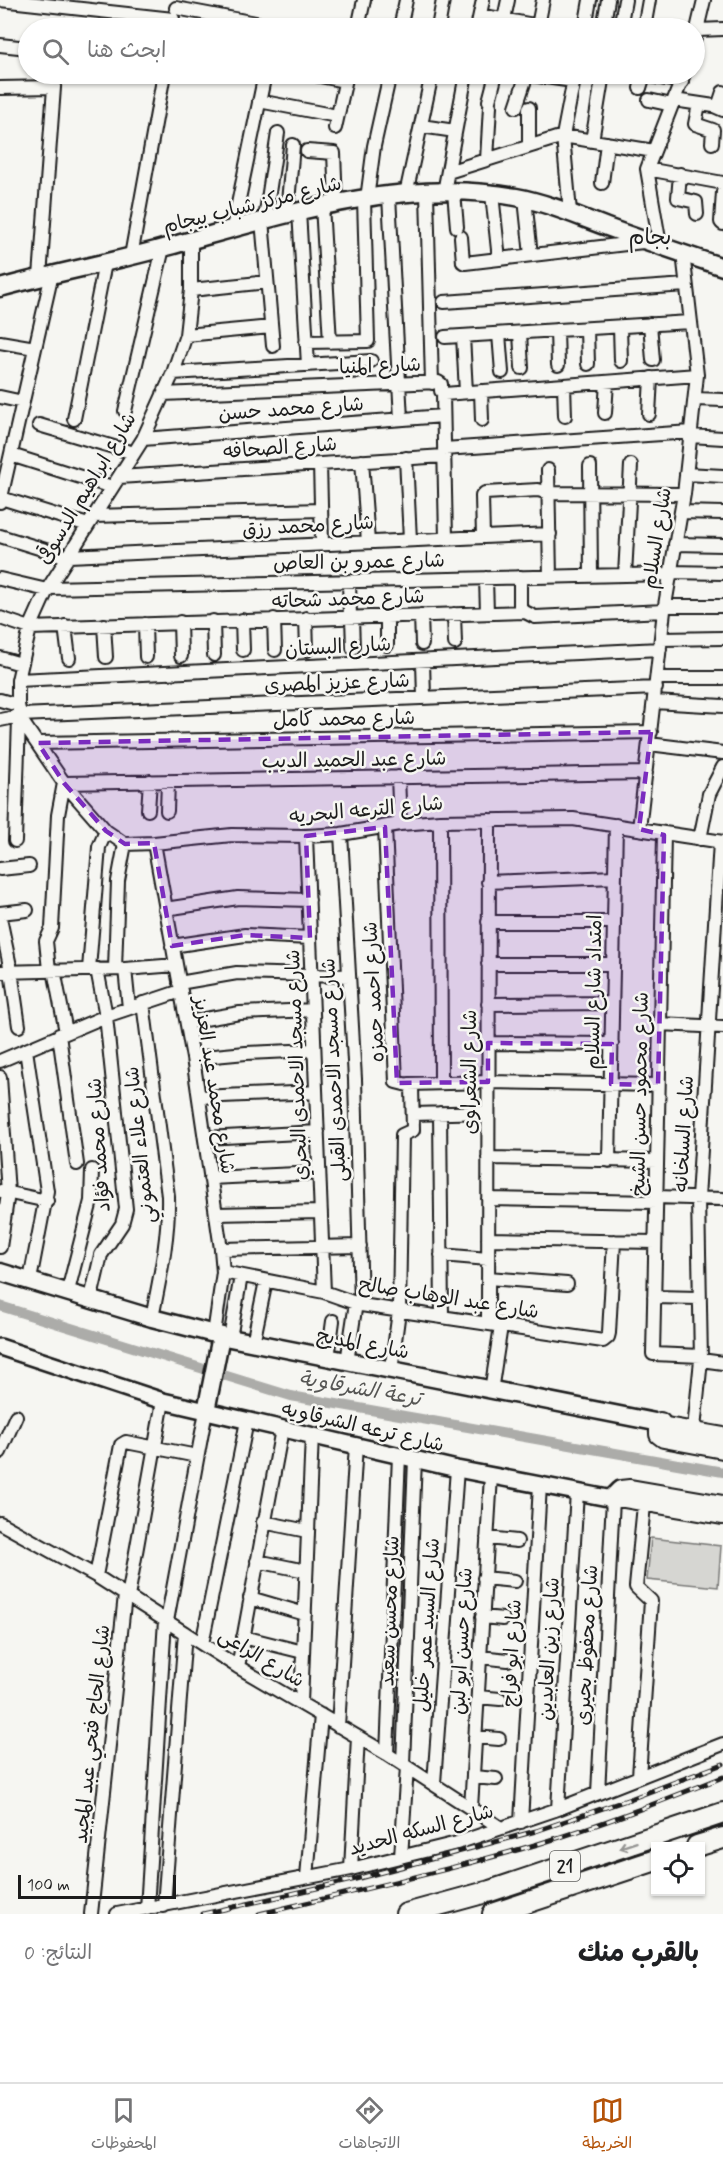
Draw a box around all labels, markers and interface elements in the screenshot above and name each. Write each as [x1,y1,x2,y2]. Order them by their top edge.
search box [18,18,705,84]
icon: search [39,35,72,68]
text: ابحث هنا [87,37,167,65]
street label: شارع مركز شباب بيجام [160,170,344,241]
district label: بجام [629,224,671,253]
street label: شارع المنيا [339,352,422,381]
street label: شارع محمد حسن [217,391,365,428]
street label: شارع ابراهيم الدسوقى [30,407,143,570]
street label: شارع الصحافه [222,431,338,466]
street label: شارع السلام [636,486,679,591]
street label: شارع محمد رزق [241,510,375,543]
street label: شارع عمرو بن العاص [273,548,445,577]
street label: شارع محمد شحاته [271,583,425,616]
street label: شارع البستان [284,631,392,664]
street label: شارع عزيز المصرى [264,667,410,700]
street label: شارع محمد كامل [273,705,415,734]
street label: شارع عبد الحميد الديب [261,745,447,776]
street label: شارع الترعه البحريه [288,790,444,831]
street label: امتداد شارع السلام [580,914,609,1070]
street label: شارع احمد حمزه [357,921,392,1063]
street label: شارع مسجد الاحمدى البحري [280,949,315,1181]
street label: شارع مسجد الاحمدى القبلى [315,957,354,1183]
street label: شارع محمود حسن الشيخ [625,992,656,1196]
street label: شارع محمد عبد العزيز [186,993,241,1176]
street label: شارع الشعراوى [457,1010,484,1134]
street label: شارع علاء العتموني [119,1065,165,1225]
street label: شارع السلخانه [668,1075,701,1193]
street label: شارع محمد فؤاد [81,1077,118,1213]
street label: شارع عبد الوهاب صالح [357,1271,541,1326]
street label: شارع المديح [314,1322,411,1367]
water label: ترعة الشرقاوية [297,1364,427,1414]
street label: شارع ترعه الشرقاويه [279,1396,447,1459]
street label: شارع محسن سعيد [374,1535,407,1687]
street label: شارع السيد عمر خليل [408,1537,447,1713]
street label: شارع محفوظ بحيرى [570,1564,605,1726]
street label: شارع حسن ابو لبن [445,1567,480,1715]
street label: شارع زين العابدين [532,1577,567,1722]
street label: شارع ابو فراج [496,1599,529,1708]
street label: شارع الراعى [213,1622,309,1695]
street label: شارع الحاج فتحي عبد المجيد [68,1623,120,1845]
street label: شارع السكه الحديد [346,1798,497,1863]
one-way arrow [619,1840,638,1851]
map controls [651,1842,705,1896]
button: locate [651,1842,705,1896]
road number: 21 [550,1851,580,1881]
scale bar [18,1872,176,1900]
text: 100 m [27,1875,70,1896]
text: بالقرب منك [578,1937,699,1971]
text: النتائج: 0 [24,1940,92,1967]
tab: المحفوظات [91,2094,157,2157]
tab: الاتجاهات [339,2094,400,2157]
tab: الخريطة [582,2094,632,2157]

